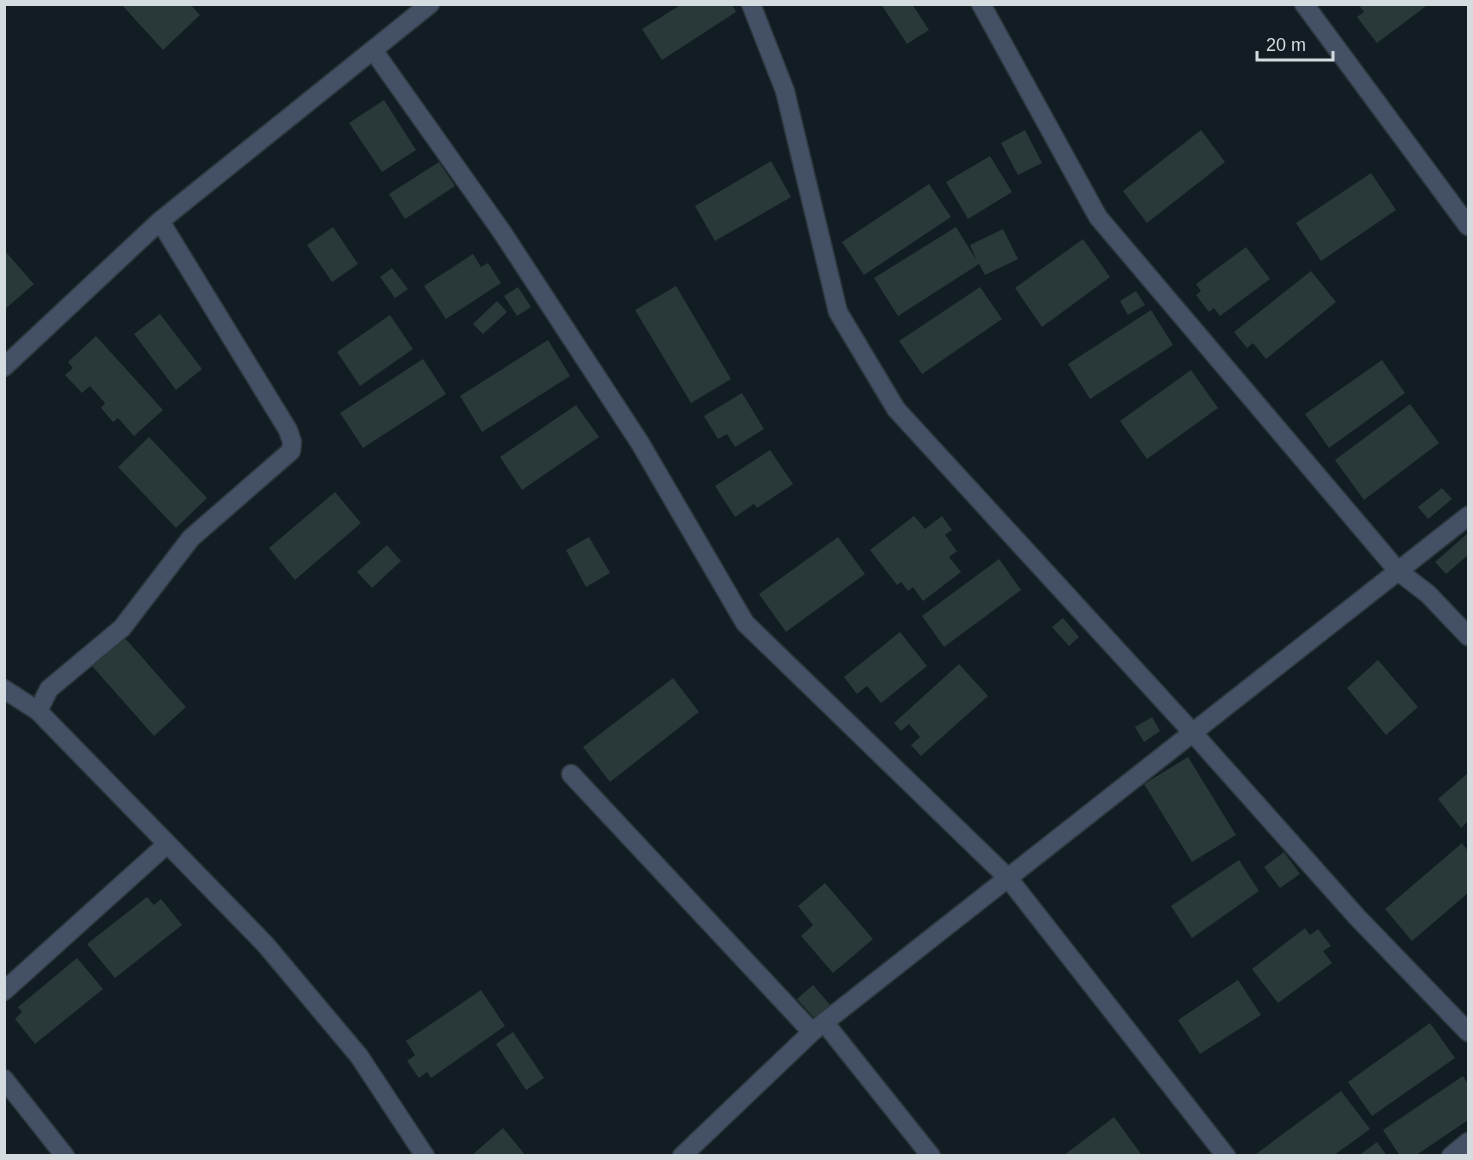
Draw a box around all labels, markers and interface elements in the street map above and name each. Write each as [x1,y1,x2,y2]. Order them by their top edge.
scale bar [1257,24,1334,62]
text: 20 m [1266,35,1306,55]

